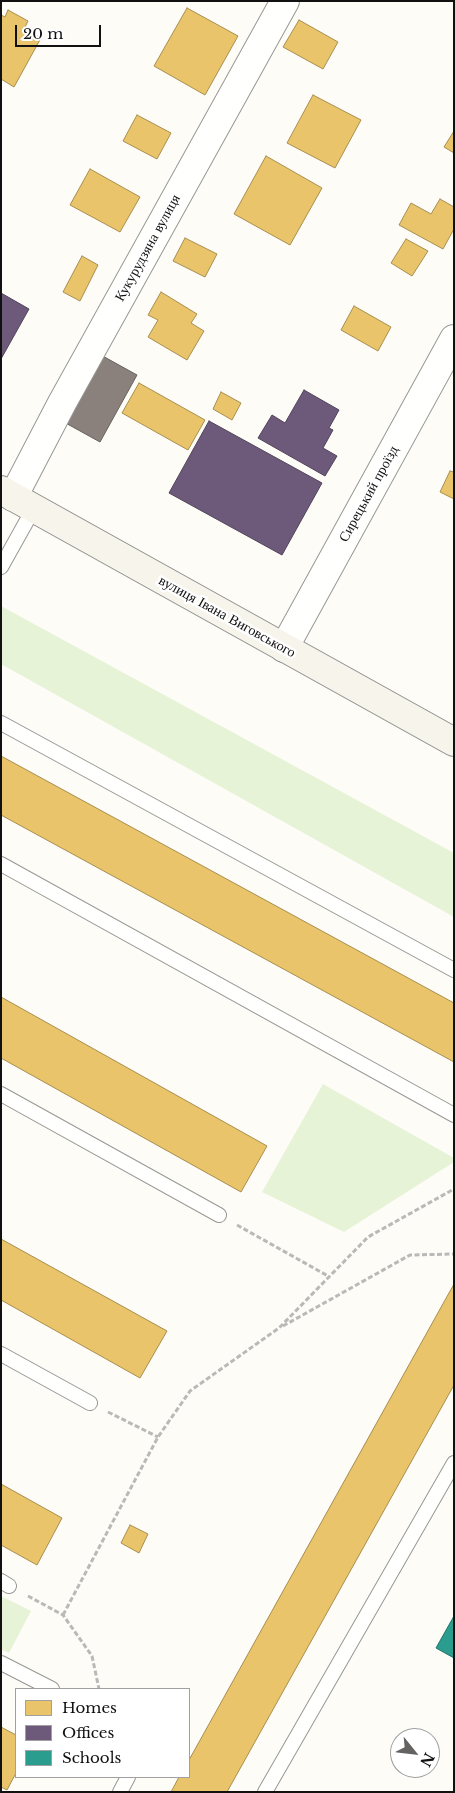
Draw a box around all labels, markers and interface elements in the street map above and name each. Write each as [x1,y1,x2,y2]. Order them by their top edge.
scale bar [18,15,104,47]
text: 20 m [23,24,63,43]
street label: Кукурудзяна вулиця [112,192,184,304]
street label: Сирецький проїзд [336,443,402,545]
street label: вулиця Івана Виговського [156,572,298,662]
legend [15,1688,190,1778]
text: Homes [62,1698,117,1717]
text: Offices [62,1723,114,1742]
north arrow [390,1728,440,1778]
text: Schools [62,1748,121,1767]
text: N [416,1750,438,1770]

